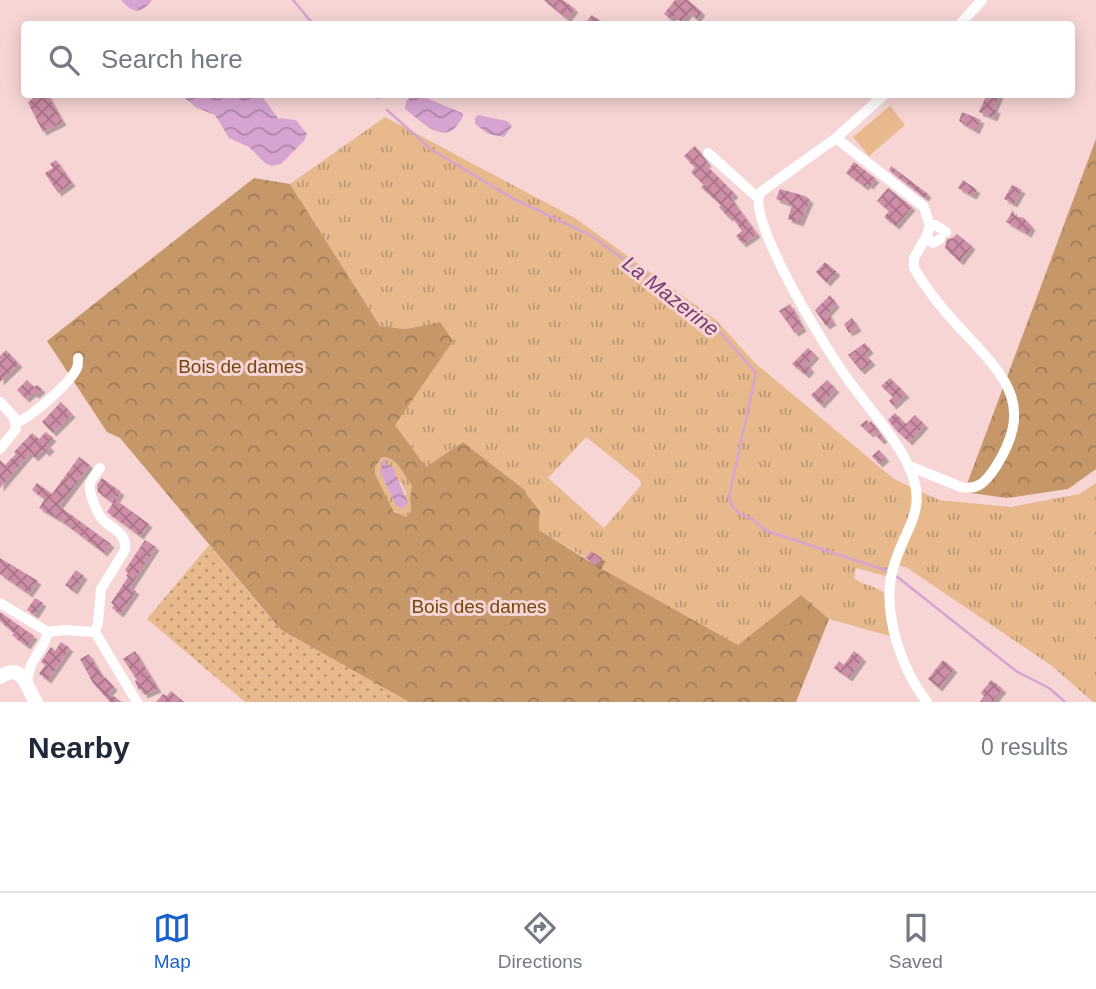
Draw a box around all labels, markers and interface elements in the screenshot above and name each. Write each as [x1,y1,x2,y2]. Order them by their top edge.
search box [21,21,1075,98]
icon: search [45,41,83,79]
text: Search here [101,44,243,74]
water label: La Mazerine [618,251,724,341]
park label: Bois de dames [178,356,304,377]
park label: Bois des dames [411,596,547,617]
text: Nearby [28,731,130,764]
text: 0 results [981,734,1068,760]
tab: Map [153,909,191,973]
tab: Directions [498,909,582,973]
tab: Saved [889,909,943,973]

